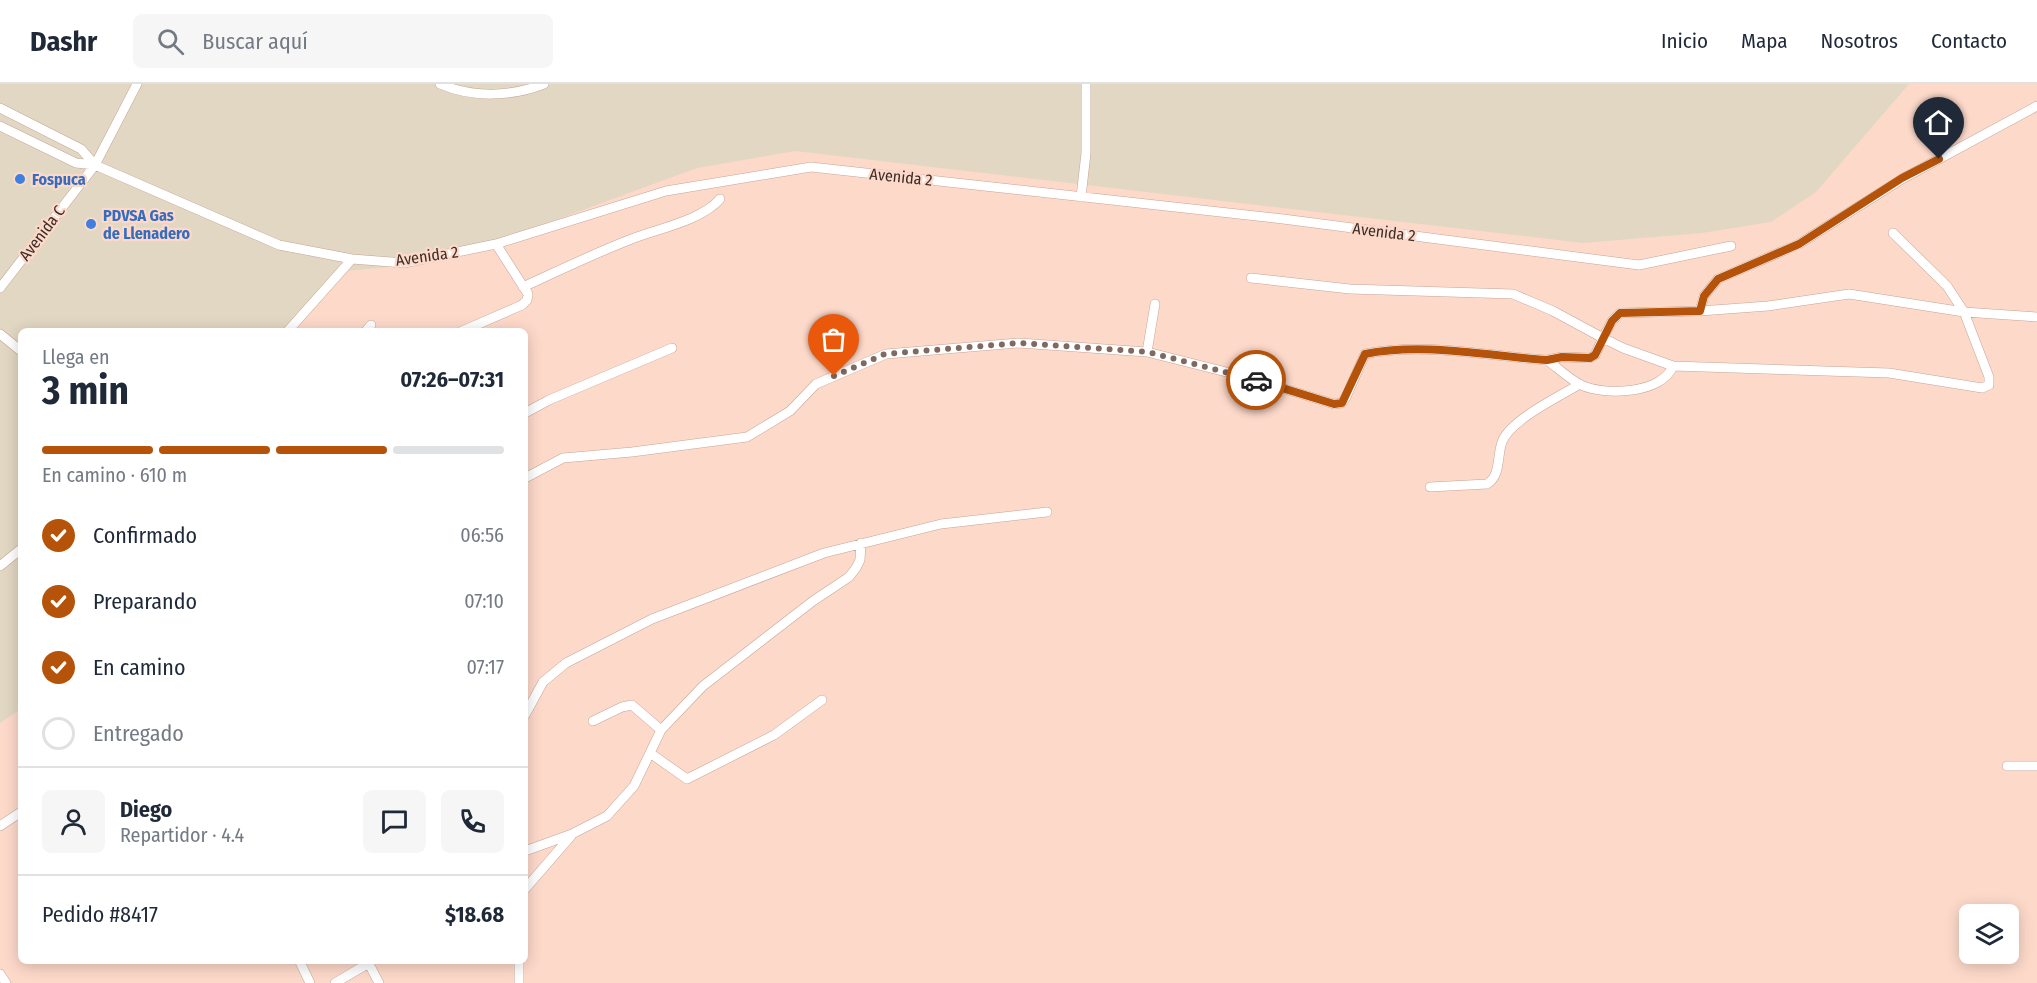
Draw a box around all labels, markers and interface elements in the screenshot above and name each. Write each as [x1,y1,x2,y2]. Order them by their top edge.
search box [133,14,553,68]
text: Dashr [30,25,97,58]
icon: search [154,25,187,58]
text: Buscar aquí [202,28,308,55]
text: Inicio [1661,28,1708,54]
text: Mapa [1741,28,1788,54]
text: Nosotros [1821,28,1898,54]
text: Contacto [1931,28,2007,54]
pin [1913,97,1964,159]
icon: home [1922,106,1955,139]
street label: Avenida 2 [869,164,933,190]
place label: Fospuca [32,170,86,189]
marker: Fospuca [13,172,27,186]
street label: Avenida C [15,202,69,264]
place label: PDVSA Gas de Llenadero [103,206,190,243]
marker: PDVSA Gas de Llenadero [84,217,98,231]
street label: Avenida 2 [1352,219,1416,245]
street label: Avenida 2 [394,242,460,270]
pin [808,314,859,376]
icon: bag [817,323,850,356]
text: Llega en [42,345,110,369]
courier [1226,350,1286,410]
icon: car [1240,364,1273,397]
text: 07:26–07:31 [400,366,504,393]
text: 3 min [42,368,129,414]
text: En camino · 610 m [42,463,187,487]
icon: check [42,519,75,552]
text: Confirmado [93,522,197,549]
text: 06:56 [460,523,504,547]
icon: check [42,585,75,618]
text: Preparando [93,588,197,615]
text: 07:10 [464,589,504,613]
icon: check [42,651,75,684]
text: En camino [93,654,185,681]
text: 07:17 [467,655,504,679]
text: Entregado [93,720,184,747]
button: person [42,790,105,853]
button: chat [363,790,426,853]
button: phone [441,790,504,853]
text: Diego [120,796,172,823]
text: Repartidor · 4.4 [120,823,244,847]
text: Pedido #8417 [42,901,158,928]
text: $18.68 [445,901,504,928]
map controls [1959,904,2019,964]
button: layers [1959,904,2019,964]

